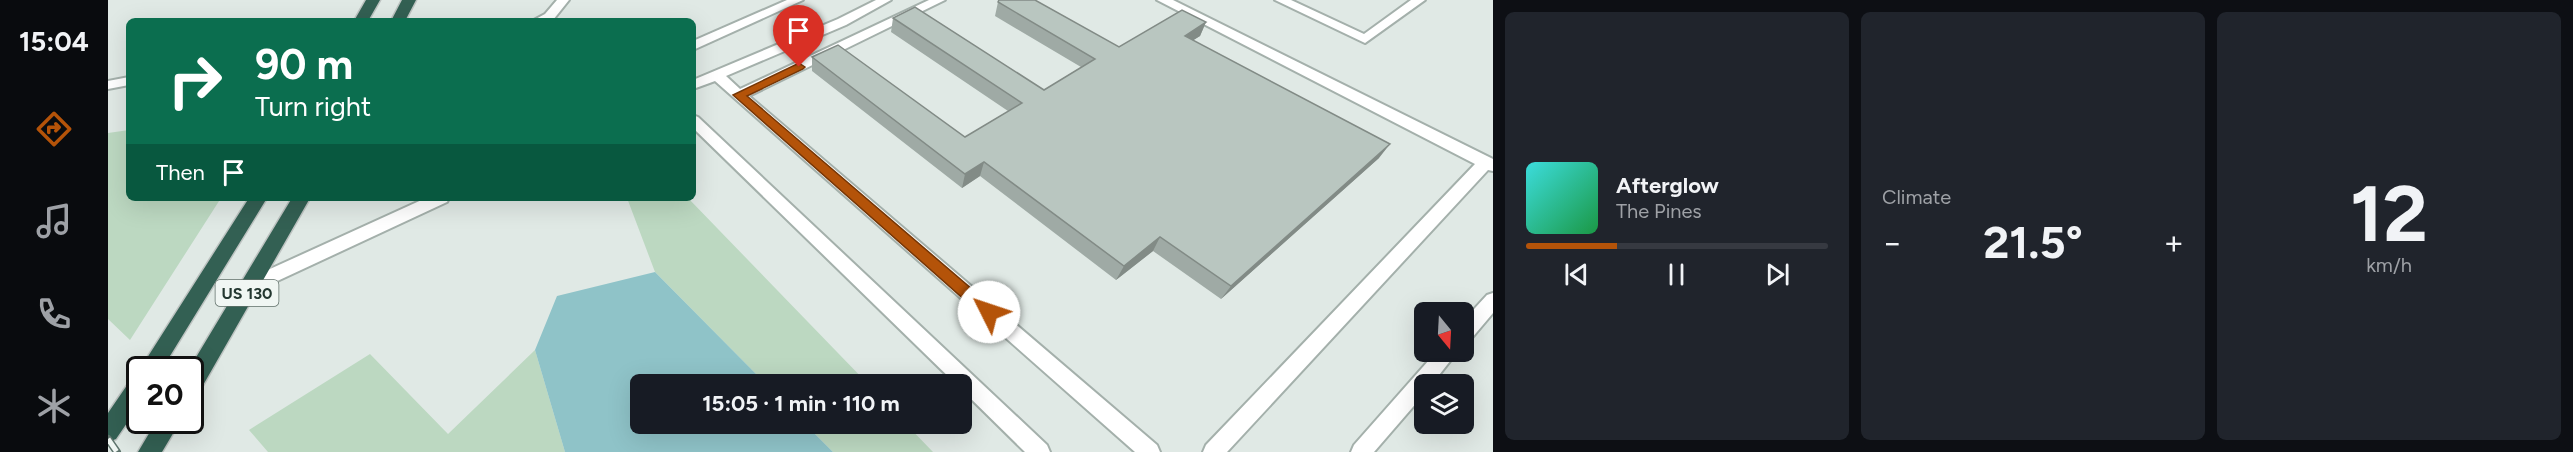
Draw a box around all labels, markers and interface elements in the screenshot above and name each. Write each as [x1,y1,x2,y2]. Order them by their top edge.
pin [773,5,824,67]
icon: arrive [782,14,815,47]
text: 15:04 [19,25,89,58]
text: 90 m [255,39,353,90]
icon: right [156,42,234,120]
text: Turn right [255,90,371,123]
icon: directions [33,108,75,150]
icon: arrive [217,156,250,189]
text: Then [156,159,205,186]
text: 12 [2350,167,2428,261]
text: Afterglow [1616,172,1719,199]
text: Climate [1882,185,1951,209]
text: The Pines [1616,199,1702,223]
icon: music [33,200,75,242]
text: 21.5° [1983,215,2083,269]
text: − [1882,223,1903,262]
text: + [2163,223,2184,262]
text: km/h [2366,253,2412,277]
icon: previous [1560,258,1593,291]
icon: pause [1660,258,1693,291]
icon: next [1761,258,1794,291]
road number: US 130 [216,280,278,306]
position arrow [957,280,1021,344]
icon: phone [33,293,75,335]
north arrow [1414,302,1474,362]
map controls [1414,302,1474,434]
speed limit sign: 20 [126,356,204,434]
button: layers [1414,374,1474,434]
icon: climate [33,385,75,427]
text: 15:05 · 1 min · 110 m [702,390,900,417]

